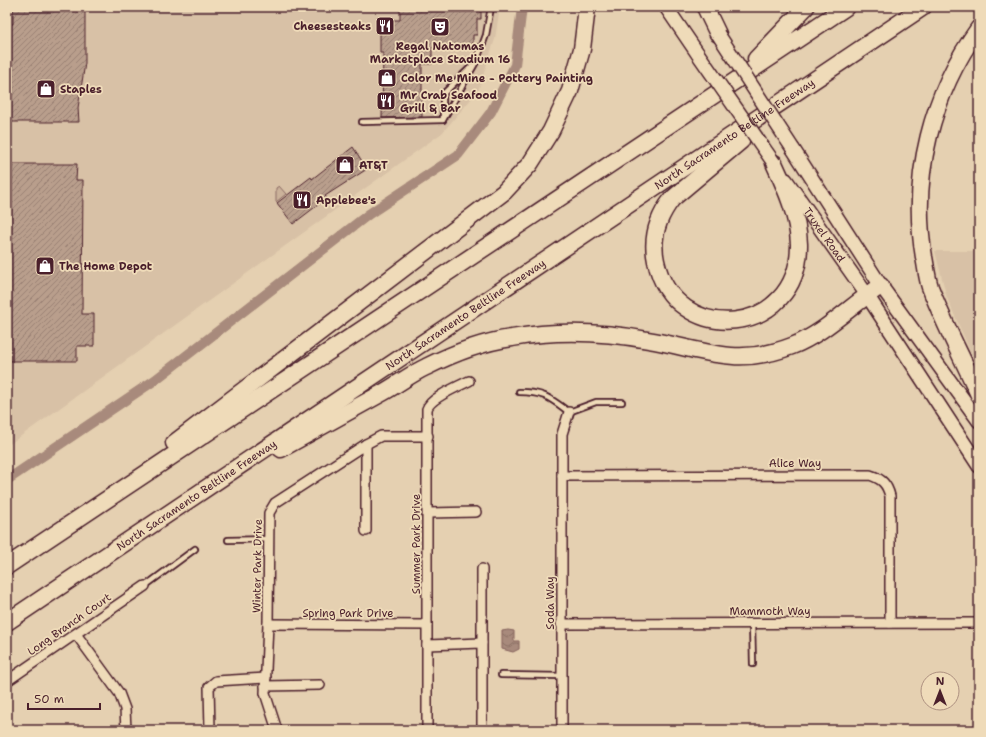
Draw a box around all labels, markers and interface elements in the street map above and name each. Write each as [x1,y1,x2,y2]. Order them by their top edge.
restaurant icon: Cheesesteaks [374,15,396,37]
theatre icon: Regal Natomas Marketplace Stadium 16 [429,16,451,38]
place label: Cheesesteaks [293,19,371,34]
place label: Regal Natomas Marketplace Stadium 16 [370,39,510,67]
shop icon: Color Me Mine - Pottery Painting [376,67,398,89]
place label: Color Me Mine - Pottery Painting [401,71,593,86]
street label: North Sacramento Beltline Freeway [652,75,817,193]
shop icon: Staples [35,78,57,100]
place label: Staples [60,82,102,97]
place label: Mr Crab Seafood Grill & Bar [400,88,498,116]
restaurant icon: Mr Crab Seafood Grill & Bar [375,90,397,112]
shop icon: AT&T [334,154,356,176]
place label: AT&T [359,158,388,173]
restaurant icon: Applebee's [291,189,313,211]
place label: Applebee's [316,193,376,208]
street label: Truxel Road [800,205,849,265]
shop icon: The Home Depot [34,255,56,277]
street label: North Sacramento Beltline Freeway [383,256,548,374]
place label: The Home Depot [59,259,153,274]
street label: North Sacramento Beltline Freeway [114,436,279,554]
street label: Alice Way [769,456,821,471]
street label: Summer Park Drive [409,494,424,594]
street label: Winter Park Drive [249,519,266,613]
street label: Soda Way [543,576,558,630]
street label: Long Branch Court [24,590,114,659]
street label: Mammoth Way [729,604,811,619]
street label: Spring Park Drive [302,606,394,621]
north arrow [920,671,960,711]
text: N [936,674,945,689]
scale bar [28,685,100,711]
text: 50 m [34,691,64,707]

